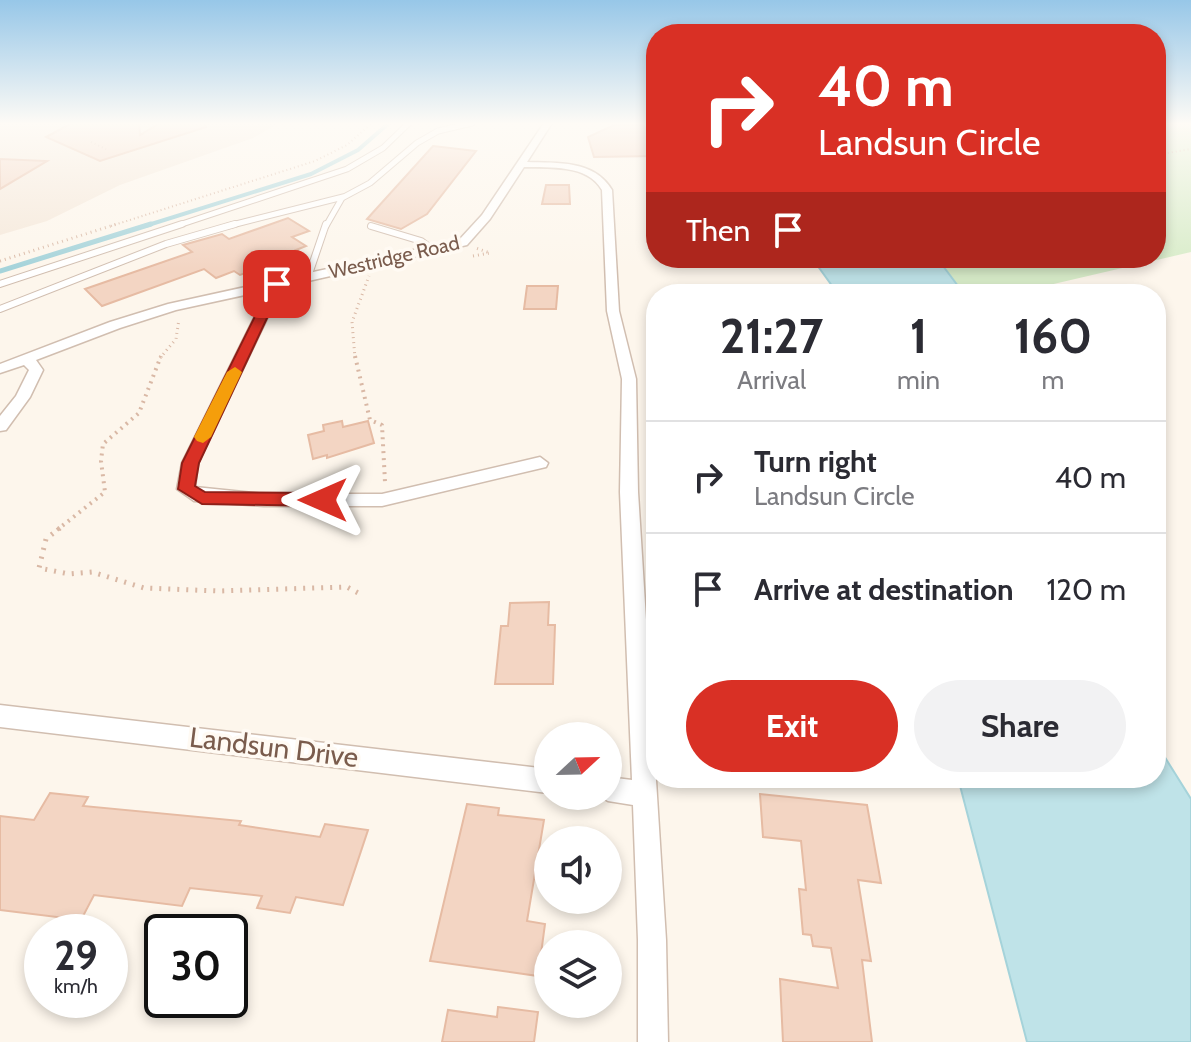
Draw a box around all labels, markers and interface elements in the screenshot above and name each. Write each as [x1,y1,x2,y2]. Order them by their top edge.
text: 40 m [818,52,954,120]
icon: right [686,56,790,160]
text: Landsun Circle [818,120,1040,164]
icon: arrive [766,208,810,252]
text: Then [686,212,750,249]
street label: Westridge Road [326,230,462,284]
pin [243,250,311,318]
icon: arrive [255,262,299,306]
text: 21:27 [720,307,823,365]
text: 1 [910,307,927,365]
text: 160 [1014,307,1092,365]
text: Arrival [737,364,806,396]
text: min [897,364,940,396]
text: m [1042,364,1064,396]
text: Turn right [754,443,877,480]
icon: right [686,455,730,499]
position arrow [281,458,365,542]
text: 40 m [1055,459,1126,496]
text: Landsun Circle [754,480,915,512]
icon: arrive [686,567,730,611]
text: Arrive at destination [754,571,1014,608]
text: 120 m [1046,571,1126,608]
button: Exit [686,680,898,772]
button: Share [914,680,1126,772]
street label: Landsun Drive [188,720,360,774]
north arrow [534,722,622,810]
map controls [534,722,622,1018]
button: sound [534,826,622,914]
speed limit sign: 30 [144,914,248,1018]
button: layers [534,930,622,1018]
text: 29 [54,931,98,980]
text: km/h [54,974,98,998]

